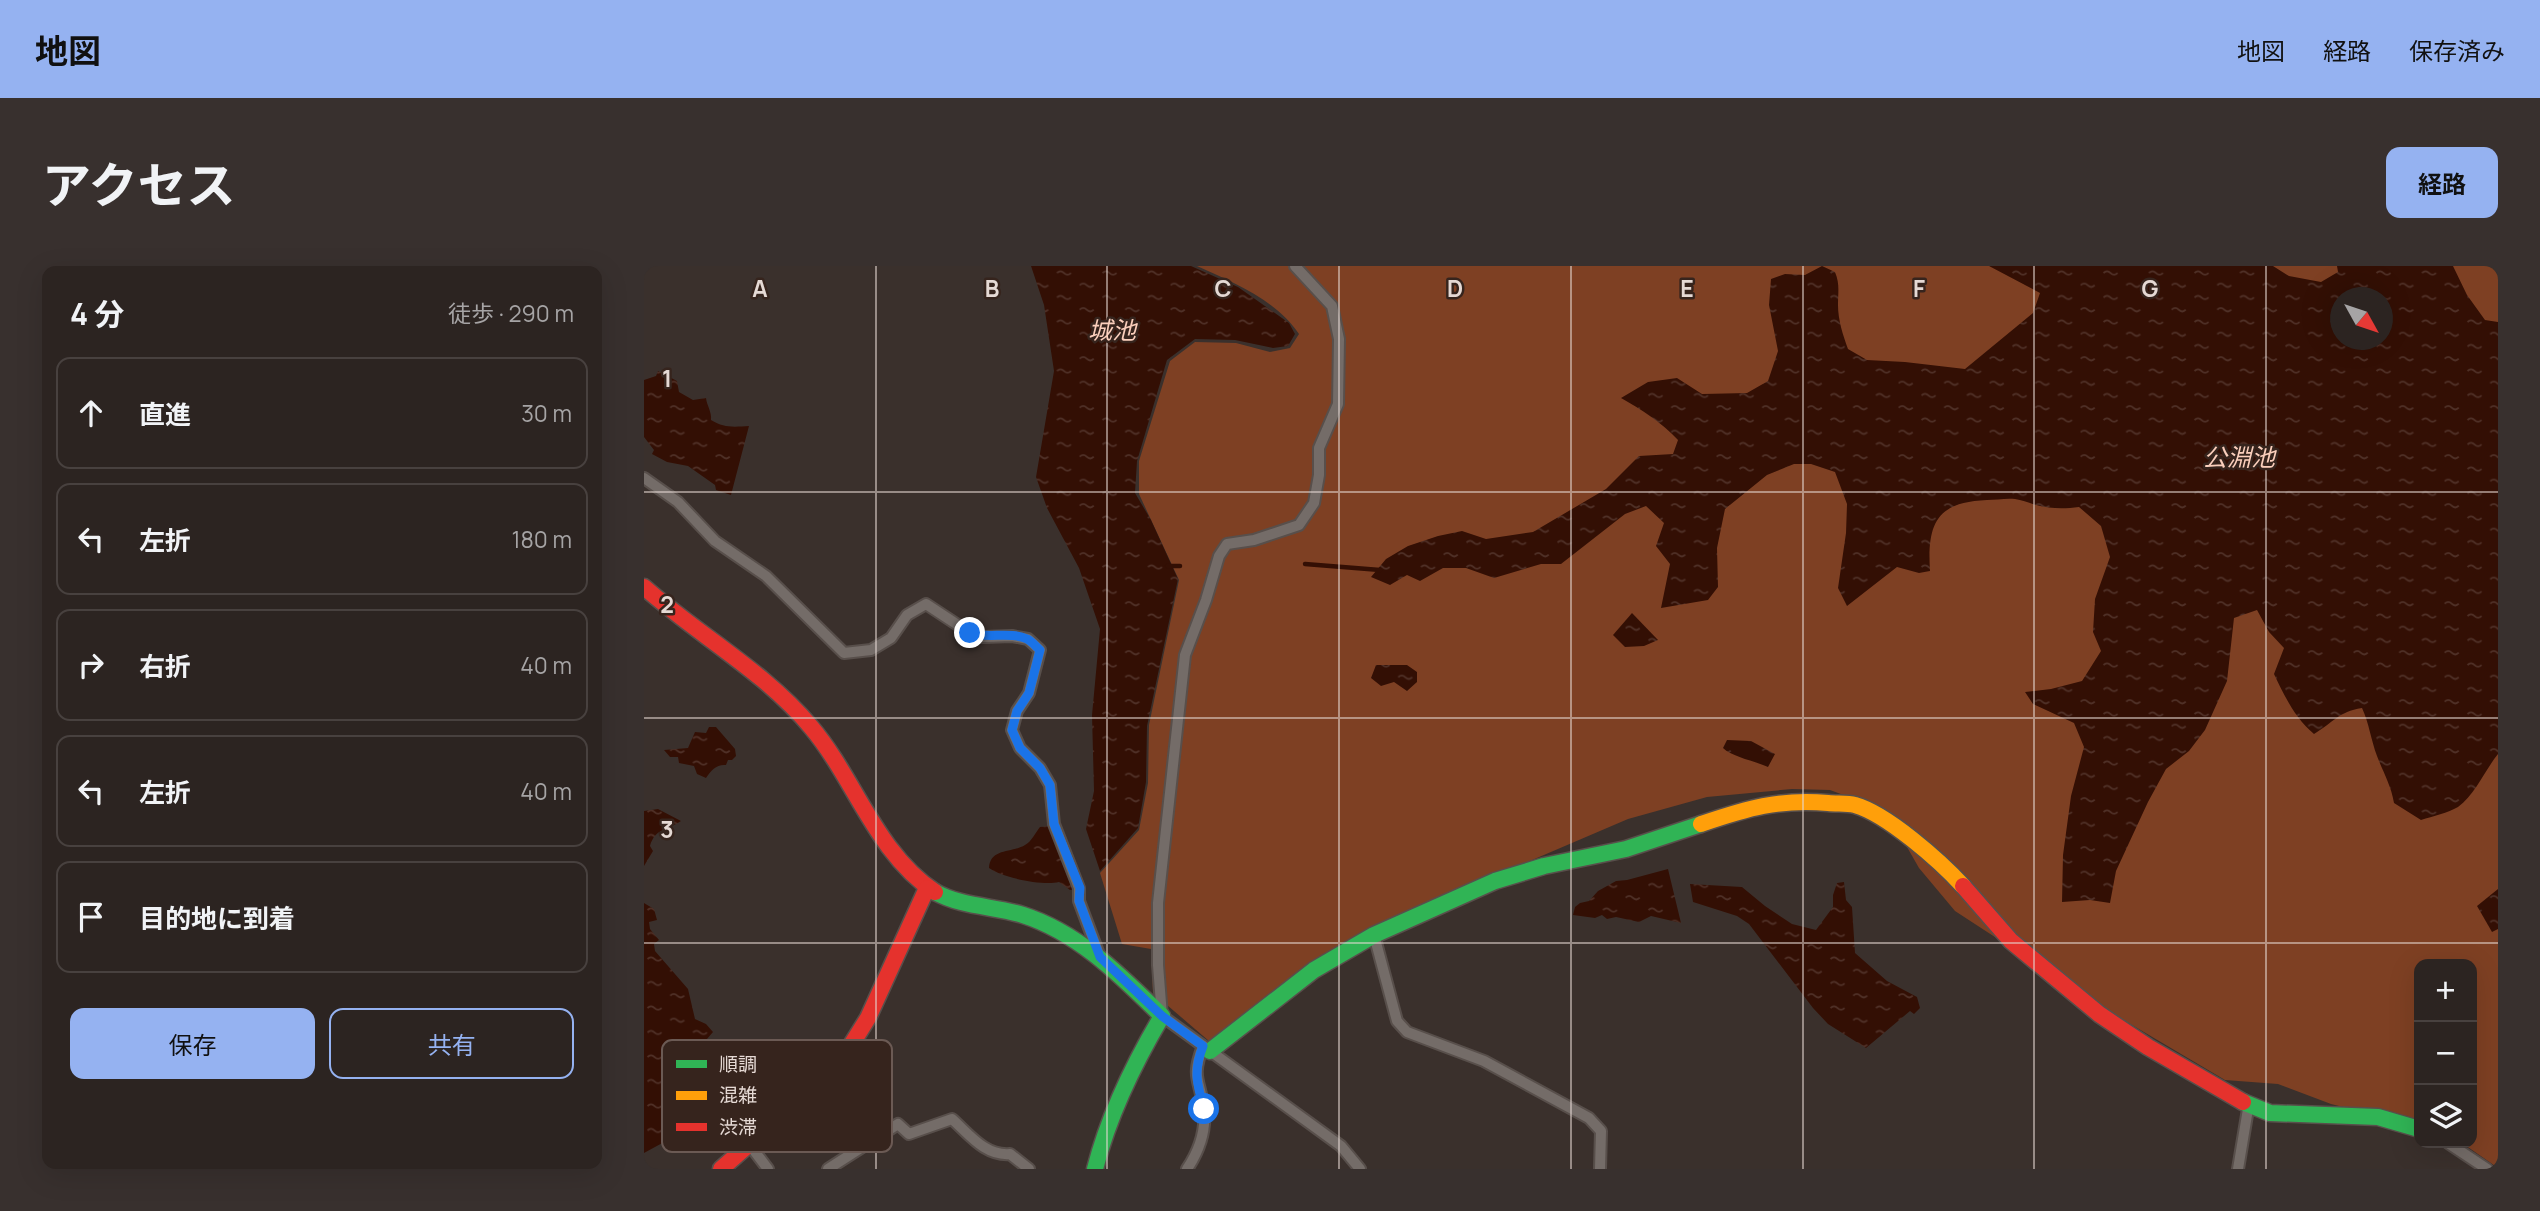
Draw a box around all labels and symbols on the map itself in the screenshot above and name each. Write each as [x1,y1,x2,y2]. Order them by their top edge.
text: A [752,272,768,304]
text: B [985,272,999,304]
text: C [1215,272,1232,304]
text: D [1447,272,1463,304]
text: E [1680,272,1694,304]
text: F [1913,272,1925,304]
text: G [2142,272,2159,304]
north arrow [2330,287,2393,350]
water label: 城池 [1088,313,1138,346]
text: 1 [662,362,672,394]
water label: 公淵池 [2203,440,2277,473]
text: 2 [660,588,674,620]
route end [954,617,985,648]
text: 3 [660,813,674,845]
legend [662,1040,892,1152]
text: 順調 [719,1051,757,1077]
text: 混雑 [719,1082,757,1108]
route start [1188,1093,1219,1124]
text: 渋滞 [719,1114,757,1140]

